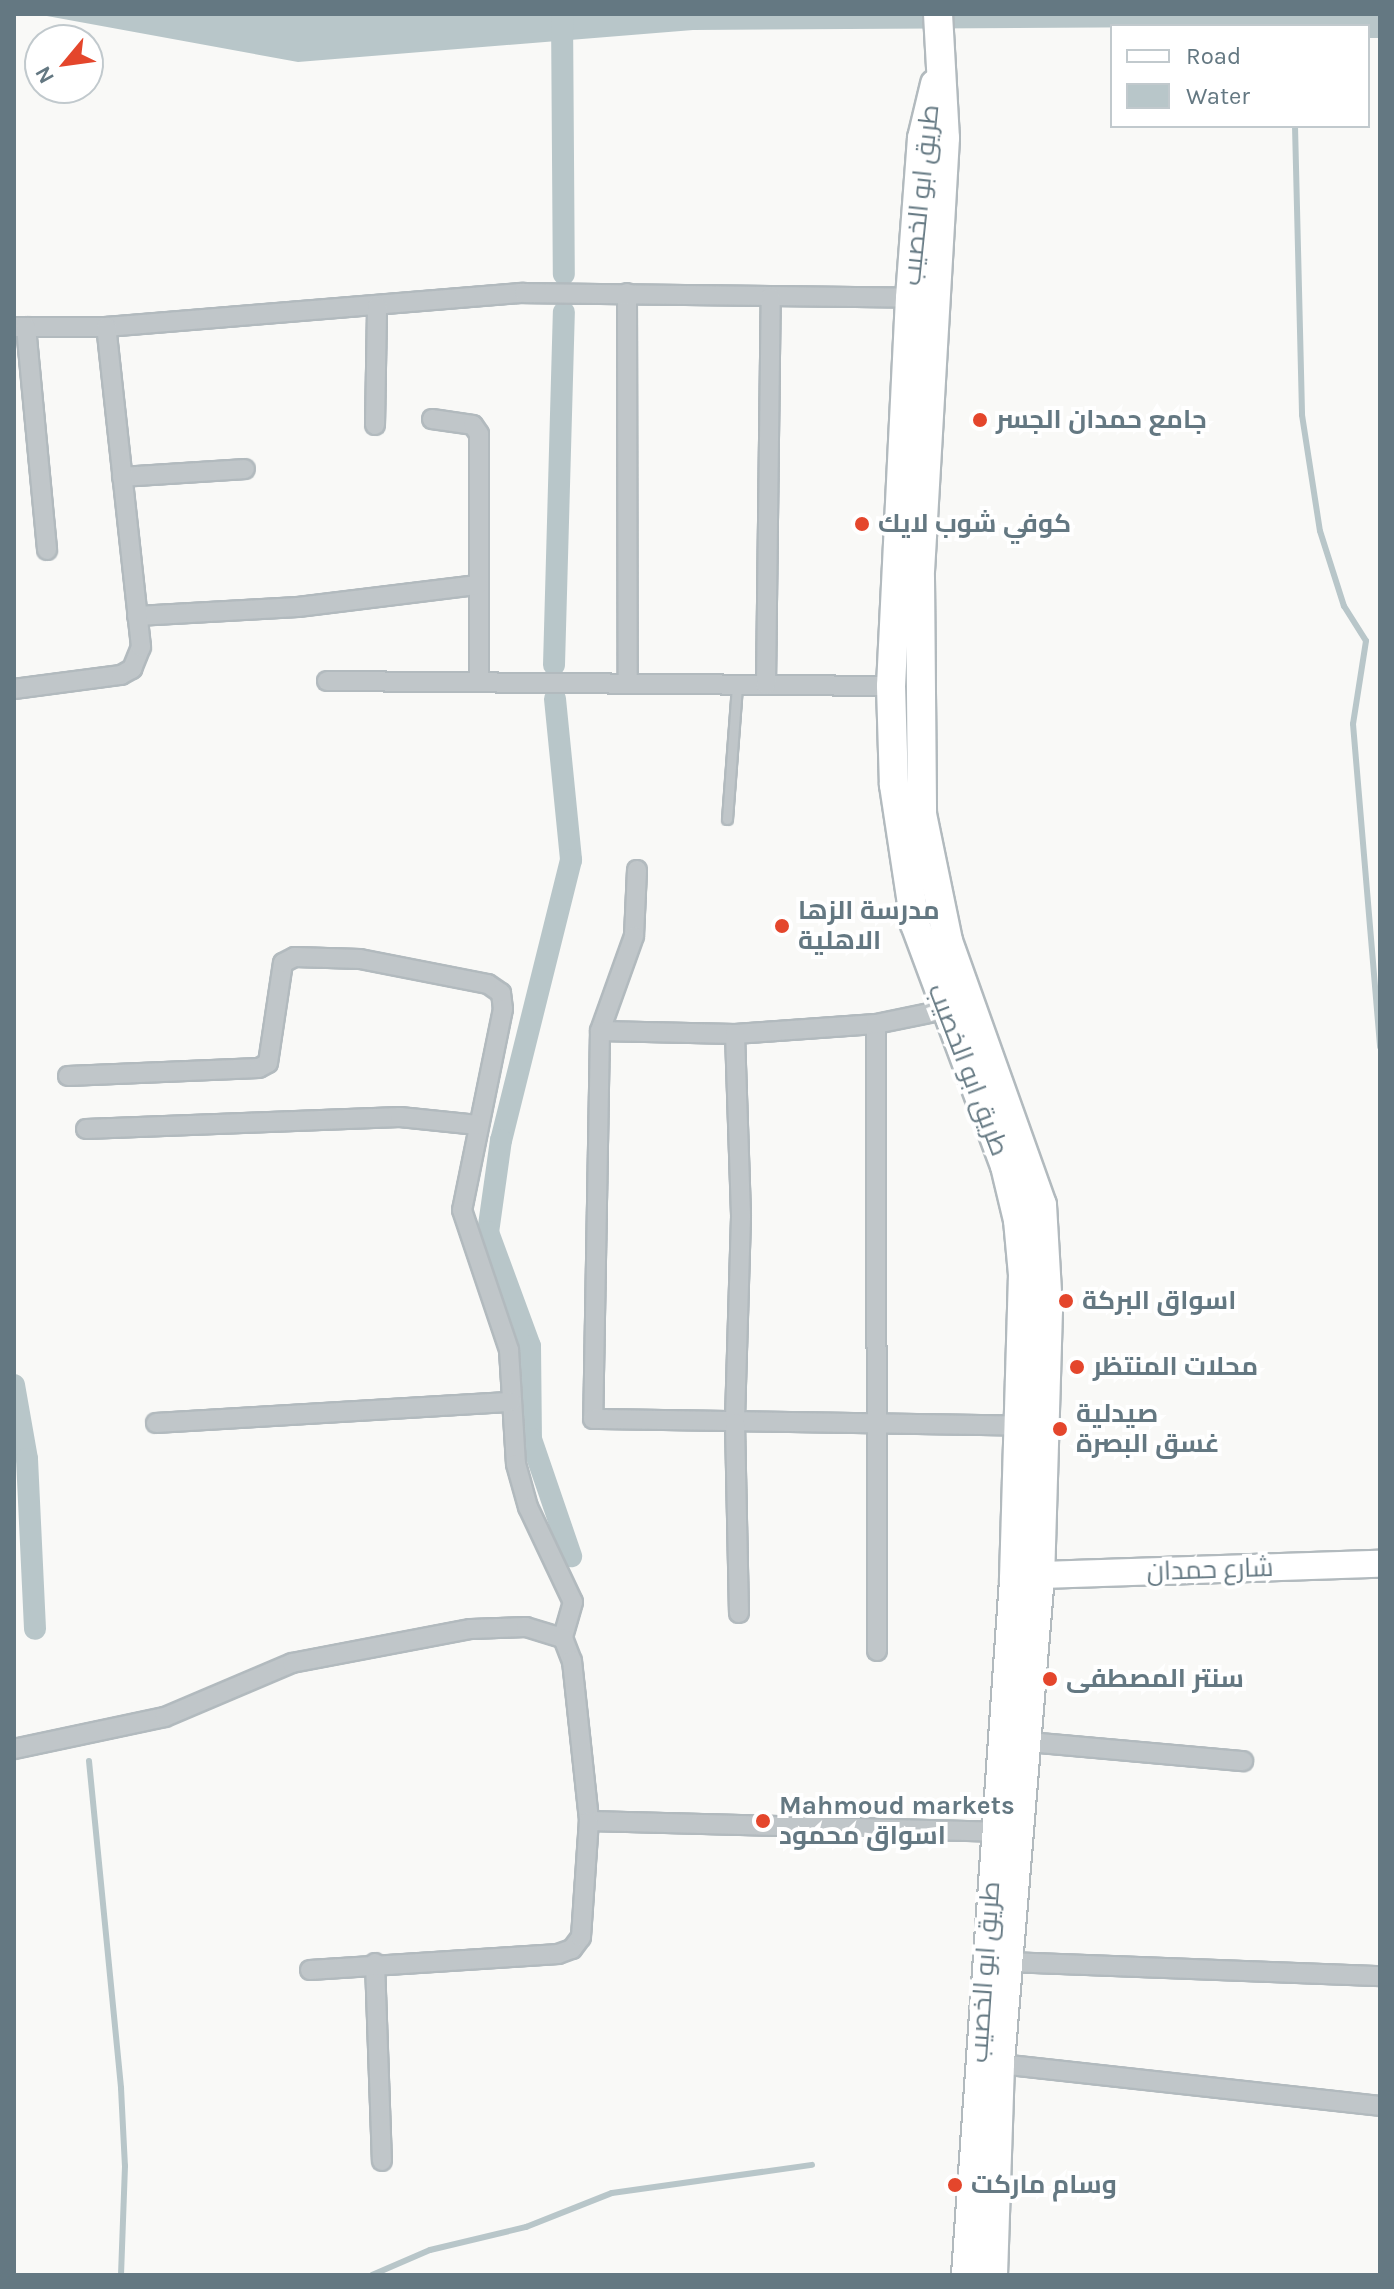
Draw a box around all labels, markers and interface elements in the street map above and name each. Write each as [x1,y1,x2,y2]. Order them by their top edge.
north arrow [24,24,104,104]
legend [1110,24,1370,128]
text: Road [1186,42,1241,70]
text: N [30,61,60,88]
text: Water [1186,82,1250,110]
street label: طريق ابو الخصيب [896,103,946,287]
place label: جامع حمدان الجسر [996,404,1207,436]
marker: جامع حمدان الجسر [971,411,989,429]
place label: كوفي شوب لايك [878,508,1071,540]
marker: كوفي شوب لايك [853,515,871,533]
place label: مدرسة الزها الاهلية [798,895,940,956]
marker: مدرسة الزها الاهلية [773,917,791,935]
street label: طريق ابو الخصيب [921,980,1015,1160]
place label: اسواق البركة [1082,1285,1236,1317]
marker: اسواق البركة [1057,1292,1075,1310]
place label: محلات المنتظر [1093,1351,1258,1383]
marker: محلات المنتظر [1068,1358,1086,1376]
place label: صيدلية غسق البصرة [1076,1398,1220,1460]
marker: صيدلية غسق البصرة [1051,1420,1069,1438]
street label: شارع حمدان [1146,1552,1274,1588]
place label: سنتر المصطفى [1066,1663,1244,1695]
marker: سنتر المصطفى [1041,1670,1059,1688]
place label: Mahmoud markets اسواق محمود [779,1790,1015,1852]
marker: Mahmoud markets اسواق محمود [754,1812,772,1830]
street label: طريق ابو الخصيب [963,1880,1007,2064]
place label: وسام ماركت [971,2169,1117,2201]
marker: وسام ماركت [946,2176,964,2194]

